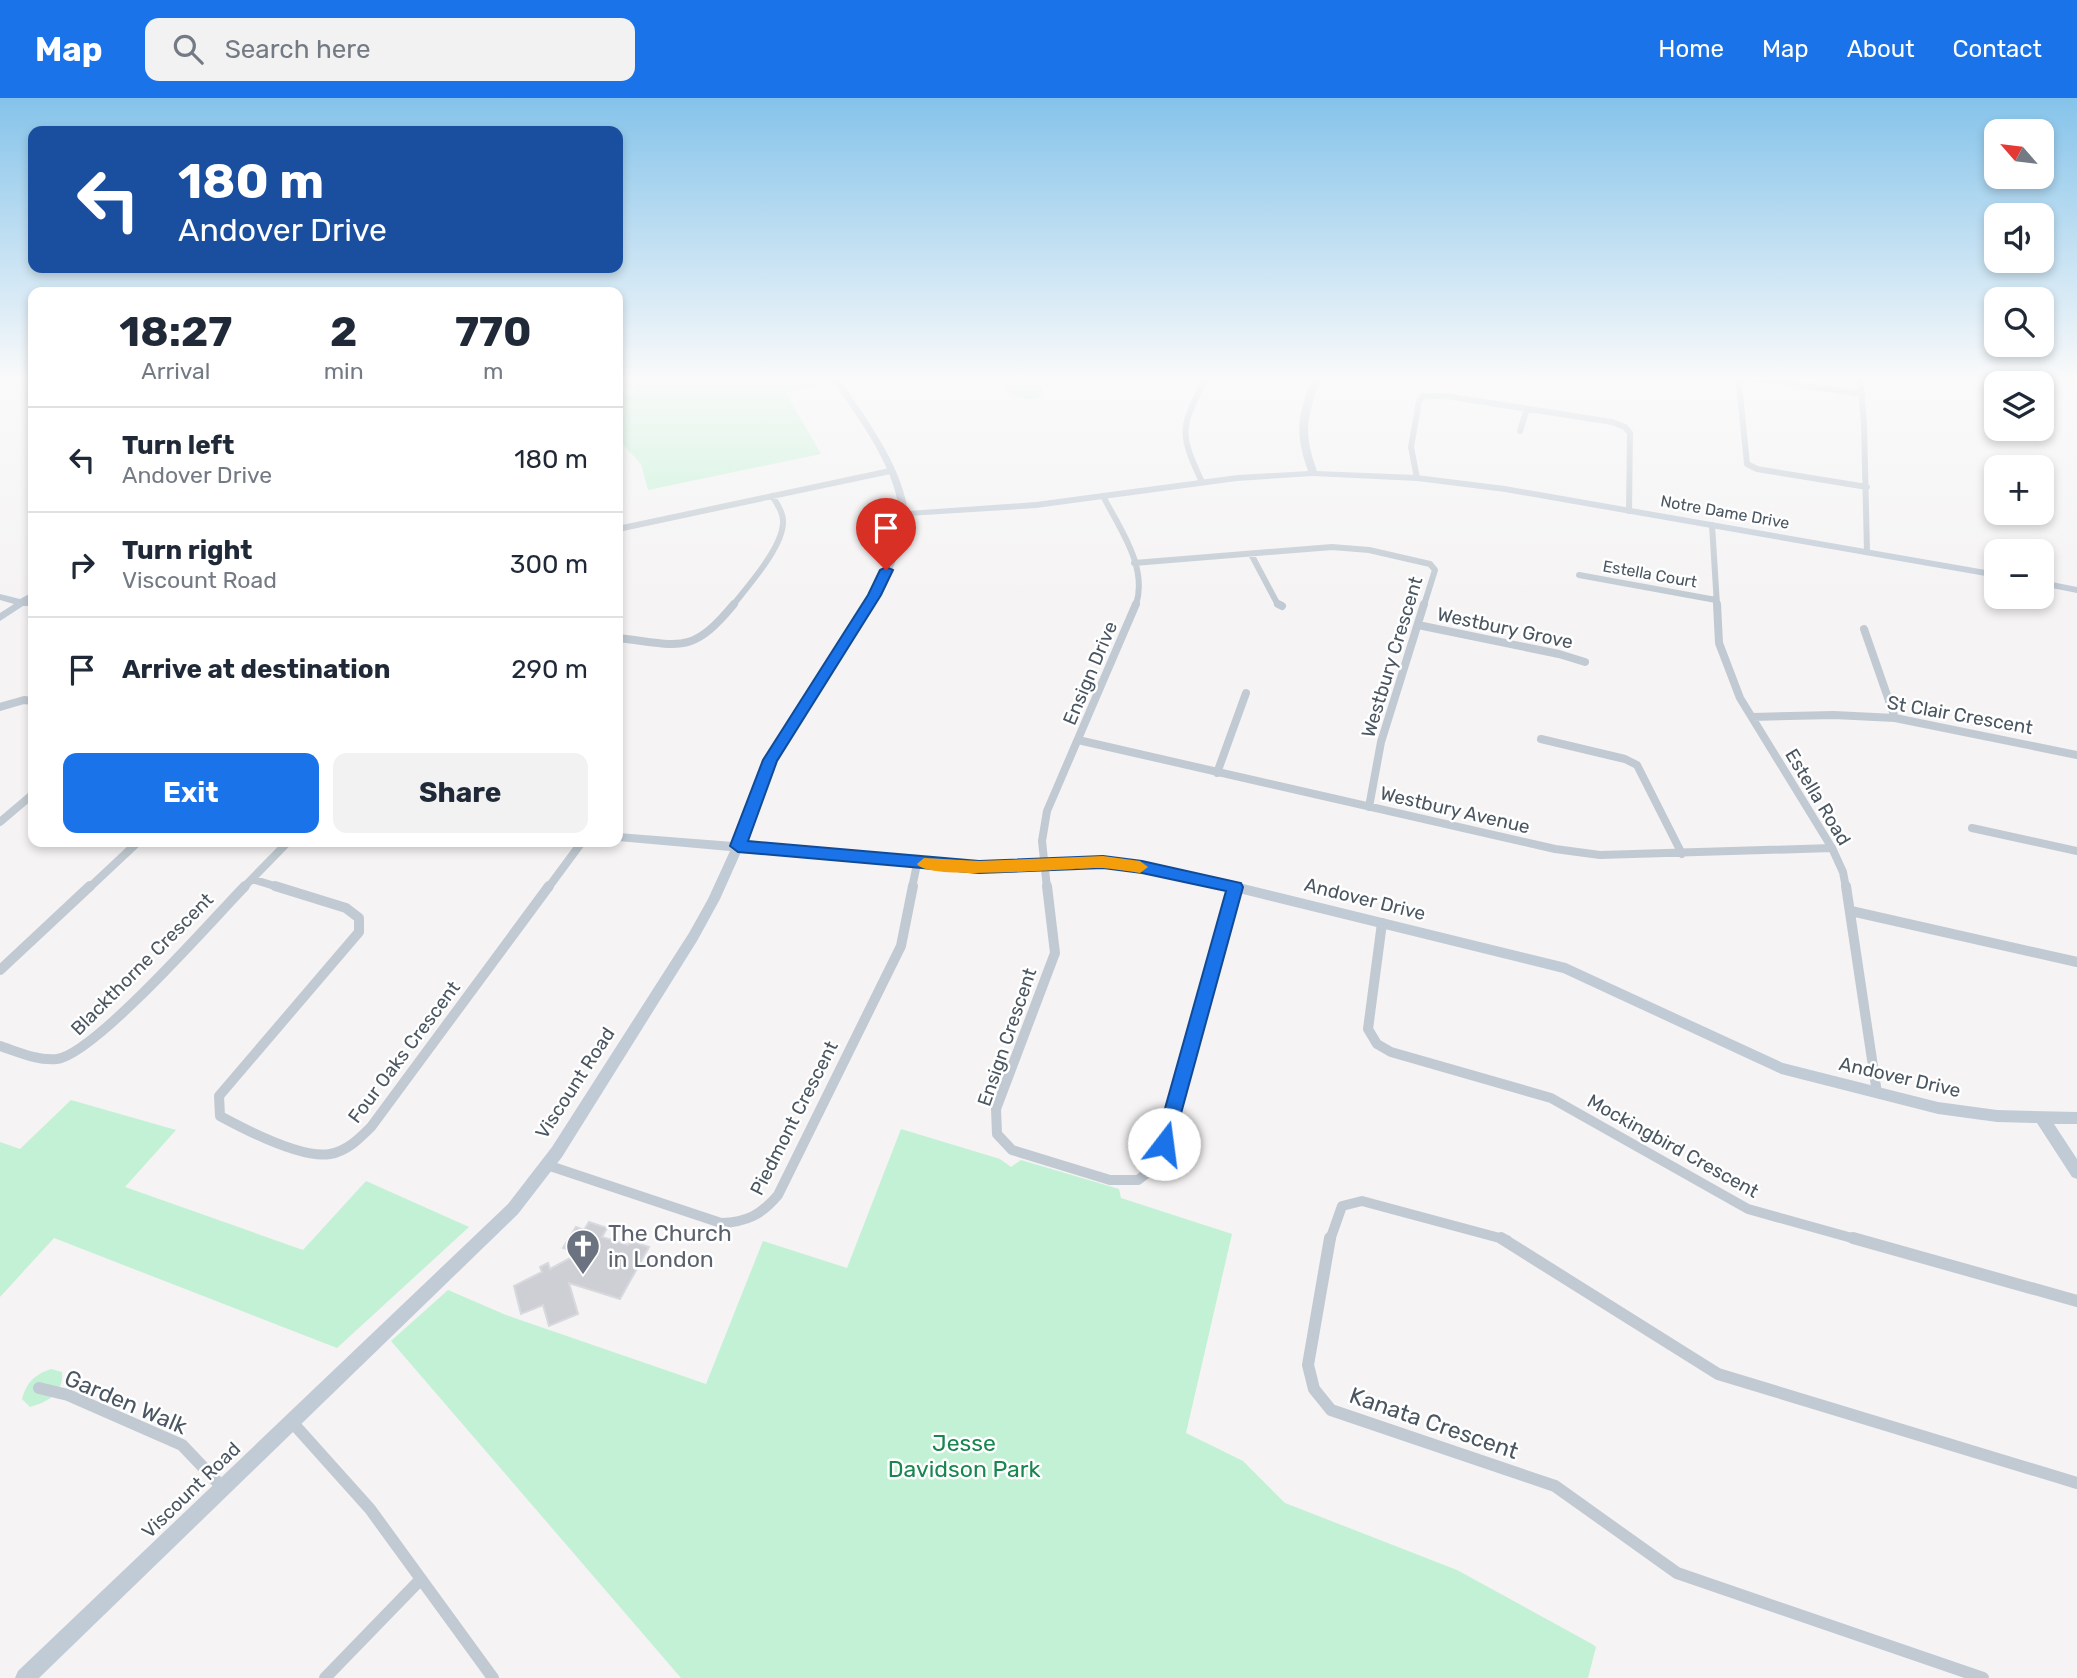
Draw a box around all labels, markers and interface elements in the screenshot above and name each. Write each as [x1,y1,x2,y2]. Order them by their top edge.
search box [145,18,635,81]
text: Map [35,30,103,69]
icon: search [169,30,207,68]
text: Search here [225,34,370,65]
text: Home [1658,35,1724,63]
text: Map [1762,35,1809,63]
text: About [1847,35,1915,63]
text: Contact [1953,35,2042,63]
north arrow [1984,119,2054,189]
map controls [1984,119,2054,609]
text: 180 m [178,152,324,210]
icon: left [63,154,154,245]
button: sound [1984,203,2054,273]
text: Andover Drive [178,211,387,249]
button: search [1984,287,2054,357]
text: 18:27 [119,307,232,357]
text: 2 [330,307,357,357]
text: 770 [455,307,532,357]
text: Arrival [141,357,210,385]
text: min [324,357,364,385]
text: m [483,357,504,385]
button: layers [1984,371,2054,441]
text: Turn left [122,430,234,461]
icon: left [63,441,101,479]
text: 180 m [514,444,588,475]
button: + [1984,455,2054,525]
text: Andover Drive [122,461,272,489]
street label: Notre Dame Drive [1659,491,1791,533]
pin [856,498,916,570]
icon: arrive [867,509,905,547]
text: Turn right [122,535,252,566]
button: − [1984,539,2054,609]
icon: right [63,546,101,584]
text: 300 m [510,549,588,580]
street label: Estella Court [1601,556,1699,592]
text: Viscount Road [122,566,277,594]
street label: Westbury Crescent [1357,573,1428,740]
street label: Westbury Grove [1435,602,1575,654]
street label: Ensign Drive [1058,618,1122,728]
icon: arrive [63,651,101,689]
text: Arrive at destination [122,654,390,685]
text: 290 m [511,654,588,685]
street label: St Clair Crescent [1885,691,2035,739]
street label: Estella Road [1780,745,1856,849]
button: Exit [63,753,319,833]
button: Share [333,753,588,833]
street label: Westbury Avenue [1378,782,1532,838]
street label: Andover Drive [1302,873,1428,925]
street label: Blackthorne Crescent [66,888,218,1040]
street label: Ensign Crescent [973,964,1042,1109]
street label: Four Oaks Crescent [343,976,465,1128]
street label: Viscount Road [530,1023,620,1143]
street label: Piedmont Crescent [745,1037,843,1199]
street label: Andover Drive [1837,1052,1963,1102]
street label: Mockingbird Crescent [1583,1089,1763,1203]
position arrow [1127,1107,1201,1181]
place label: The Church in London [608,1219,732,1273]
church icon: The Church in London [564,1227,602,1276]
street label: Garden Walk [60,1364,192,1440]
street label: Kanata Crescent [1346,1381,1522,1465]
park label: Jesse Davidson Park [888,1429,1040,1483]
street label: Viscount Road [137,1437,245,1543]

